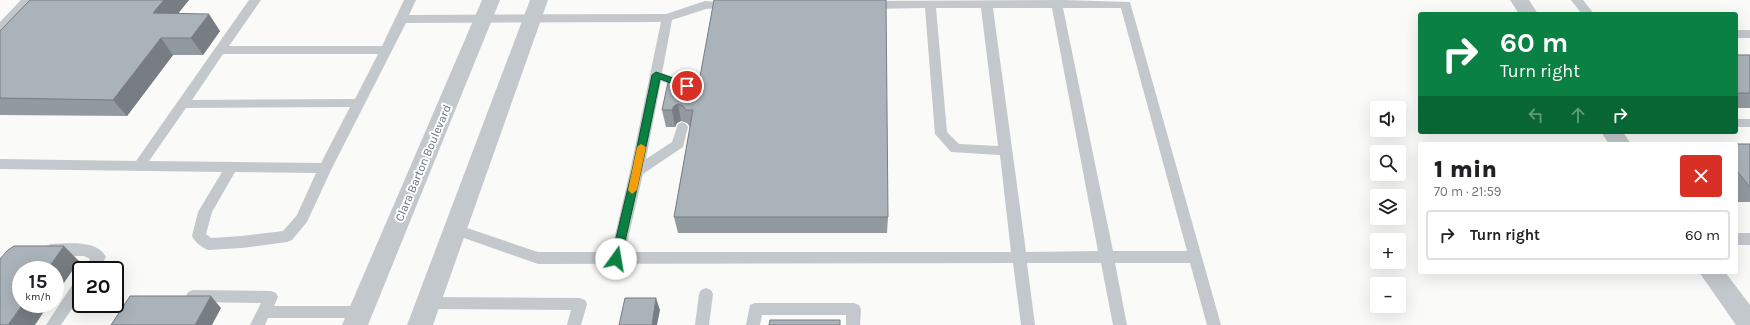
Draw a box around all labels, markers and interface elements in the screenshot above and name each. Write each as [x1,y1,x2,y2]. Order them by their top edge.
text: 60 m [1500,26,1568,59]
icon: right [1434,28,1486,80]
text: Turn right [1500,60,1580,82]
pin [670,69,704,103]
icon: arrive [676,75,698,97]
map controls [1370,101,1406,313]
button: sound [1370,101,1406,137]
street label: Clara Barton Boulevard [392,102,454,224]
icon: left [1525,104,1547,126]
icon: ahead [1567,104,1589,126]
icon: right [1609,104,1631,126]
button: search [1370,145,1406,181]
text: 1 min [1434,155,1497,183]
button: close [1680,155,1722,197]
text: 70 m · 21:59 [1434,184,1501,199]
button: layers [1370,189,1406,225]
icon: right [1436,224,1458,246]
text: Turn right [1470,226,1540,244]
text: 60 m [1685,226,1720,244]
button: + [1370,233,1406,269]
position arrow [595,238,637,280]
speed limit sign: 20 [72,261,124,313]
text: 15 [29,270,47,293]
button: − [1370,277,1406,313]
text: km/h [25,291,51,303]

